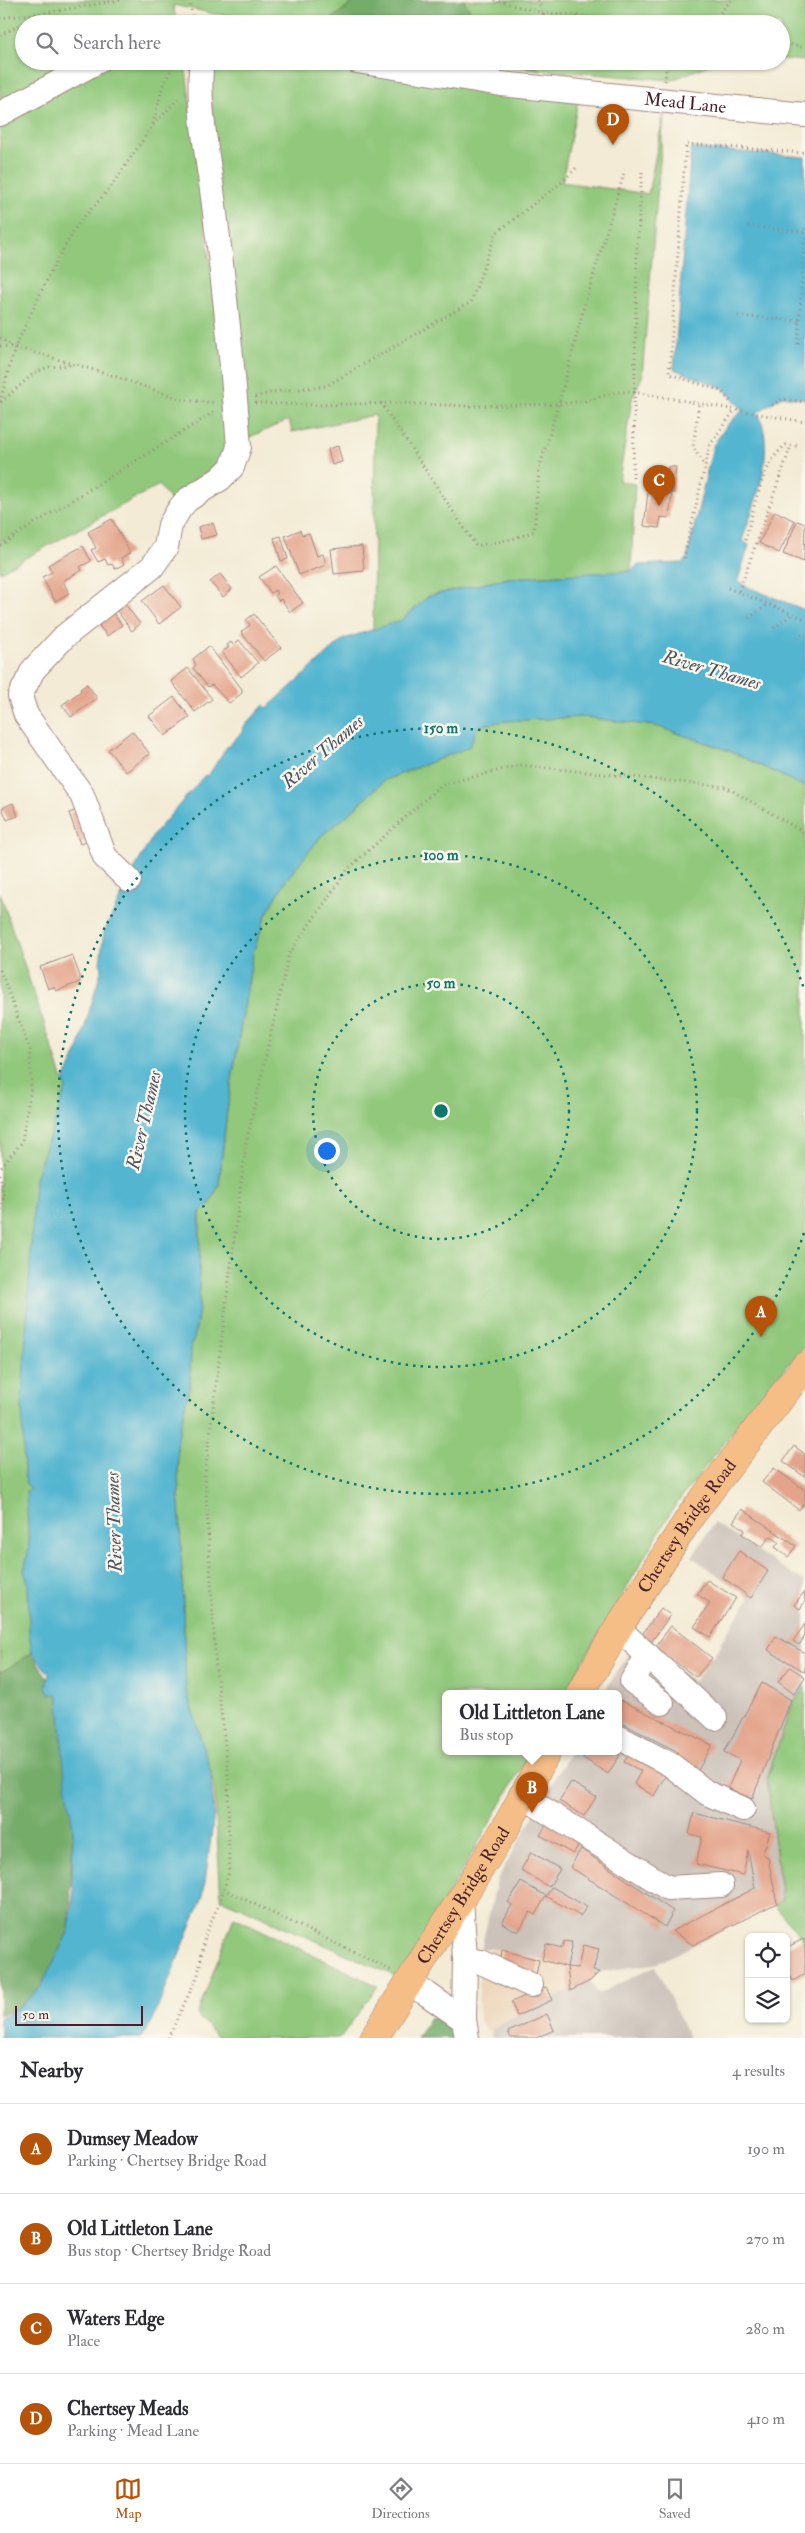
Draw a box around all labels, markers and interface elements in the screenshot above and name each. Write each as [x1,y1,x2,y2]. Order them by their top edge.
search box [15,15,790,70]
icon: search [33,29,61,57]
text: Search here [73,31,161,55]
street label: Mead Lane [643,88,728,119]
pin: D [597,104,629,145]
pin: C [643,465,675,506]
water label: River Thames [659,644,764,696]
water label: River Thames [276,709,369,795]
text: 150 m [424,719,458,738]
text: 100 m [423,846,459,865]
text: 50 m [427,974,456,993]
water label: River Thames [121,1068,167,1173]
centre of rings [432,1102,450,1120]
your location [314,1138,340,1164]
pin: A [745,1296,777,1337]
street label: Chertsey Bridge Road [633,1455,742,1598]
water label: River Thames [100,1470,128,1574]
popup [442,1690,622,1755]
text: Old Littleton Lane [459,1701,605,1725]
text: Bus stop [459,1725,513,1745]
pin: B [516,1772,548,1813]
street label: Chertsey Bridge Road [412,1823,515,1969]
map controls [745,1933,790,2023]
button: locate [745,1933,790,1978]
button: layers [745,1978,790,2023]
scale bar [15,2003,142,2026]
text: 50 m [22,2006,49,2023]
text: Nearby [20,2057,83,2084]
text: 4 results [732,2061,785,2081]
text: Dumsey Meadow [67,2127,198,2151]
text: A [31,2139,41,2159]
text: 190 m [747,2139,785,2159]
text: Parking · Chertsey Bridge Road [67,2151,267,2171]
text: Old Littleton Lane [67,2217,213,2241]
text: B [31,2229,41,2249]
text: 270 m [746,2229,785,2249]
text: Bus stop · Chertsey Bridge Road [67,2241,271,2261]
text: Waters Edge [67,2307,165,2331]
text: C [30,2319,42,2339]
text: 280 m [745,2319,785,2339]
text: Place [67,2331,100,2351]
text: Chertsey Meads [67,2397,189,2421]
text: D [29,2409,43,2429]
text: 410 m [747,2409,785,2429]
text: Parking · Mead Lane [67,2421,199,2441]
tab: Map [114,2475,142,2522]
tab: Directions [371,2475,430,2522]
tab: Saved [659,2475,691,2522]

